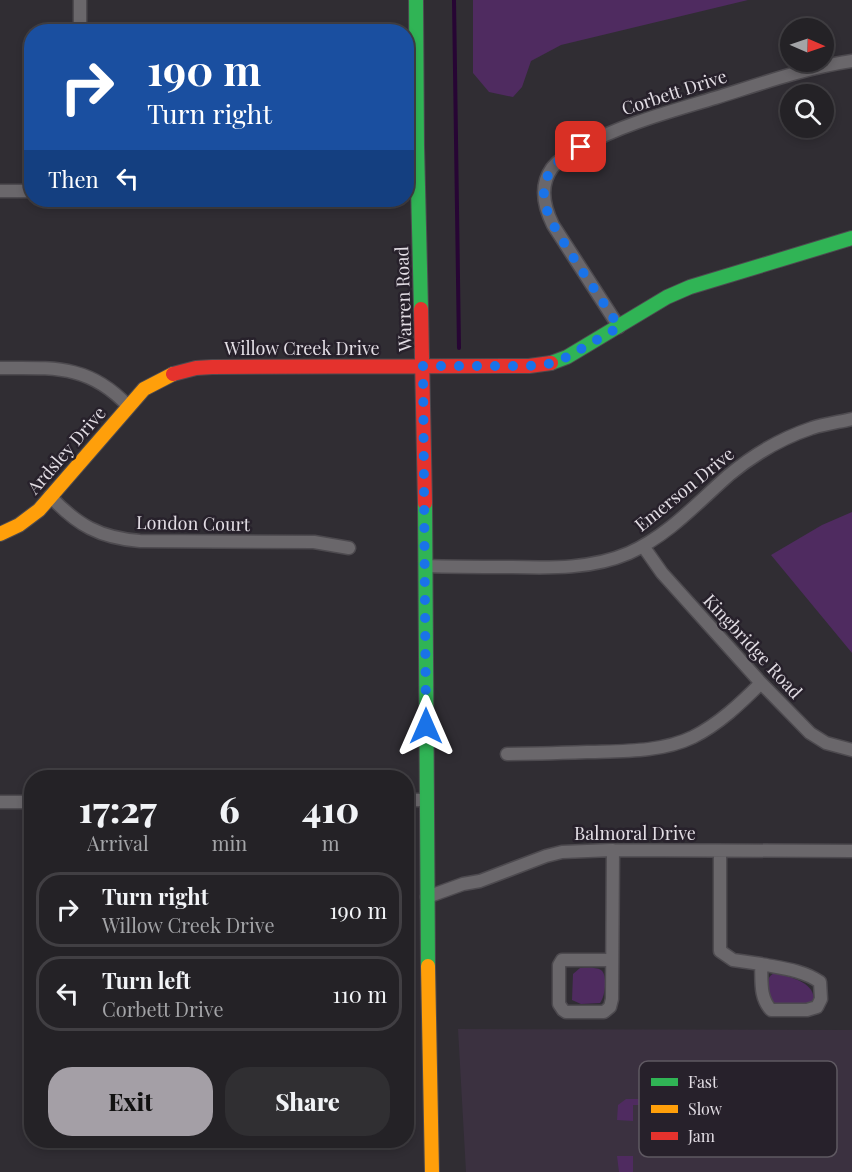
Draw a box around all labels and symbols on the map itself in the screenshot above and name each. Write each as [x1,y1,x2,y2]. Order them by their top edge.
north arrow [780,18,834,72]
street label: Corbett Drive [618,64,730,120]
pin [555,121,606,172]
street label: Warren Road [389,245,417,353]
street label: Willow Creek Drive [223,336,380,360]
street label: Ardsley Drive [21,401,111,500]
street label: Emerson Drive [629,442,739,536]
street label: London Court [136,510,251,536]
street label: Kingbridge Road [698,588,808,704]
position arrow [394,694,458,758]
street label: Balmoral Drive [574,821,696,845]
legend [639,1061,837,1157]
text: Fast [688,1071,718,1092]
text: Slow [688,1098,723,1119]
text: Jam [687,1125,715,1146]

